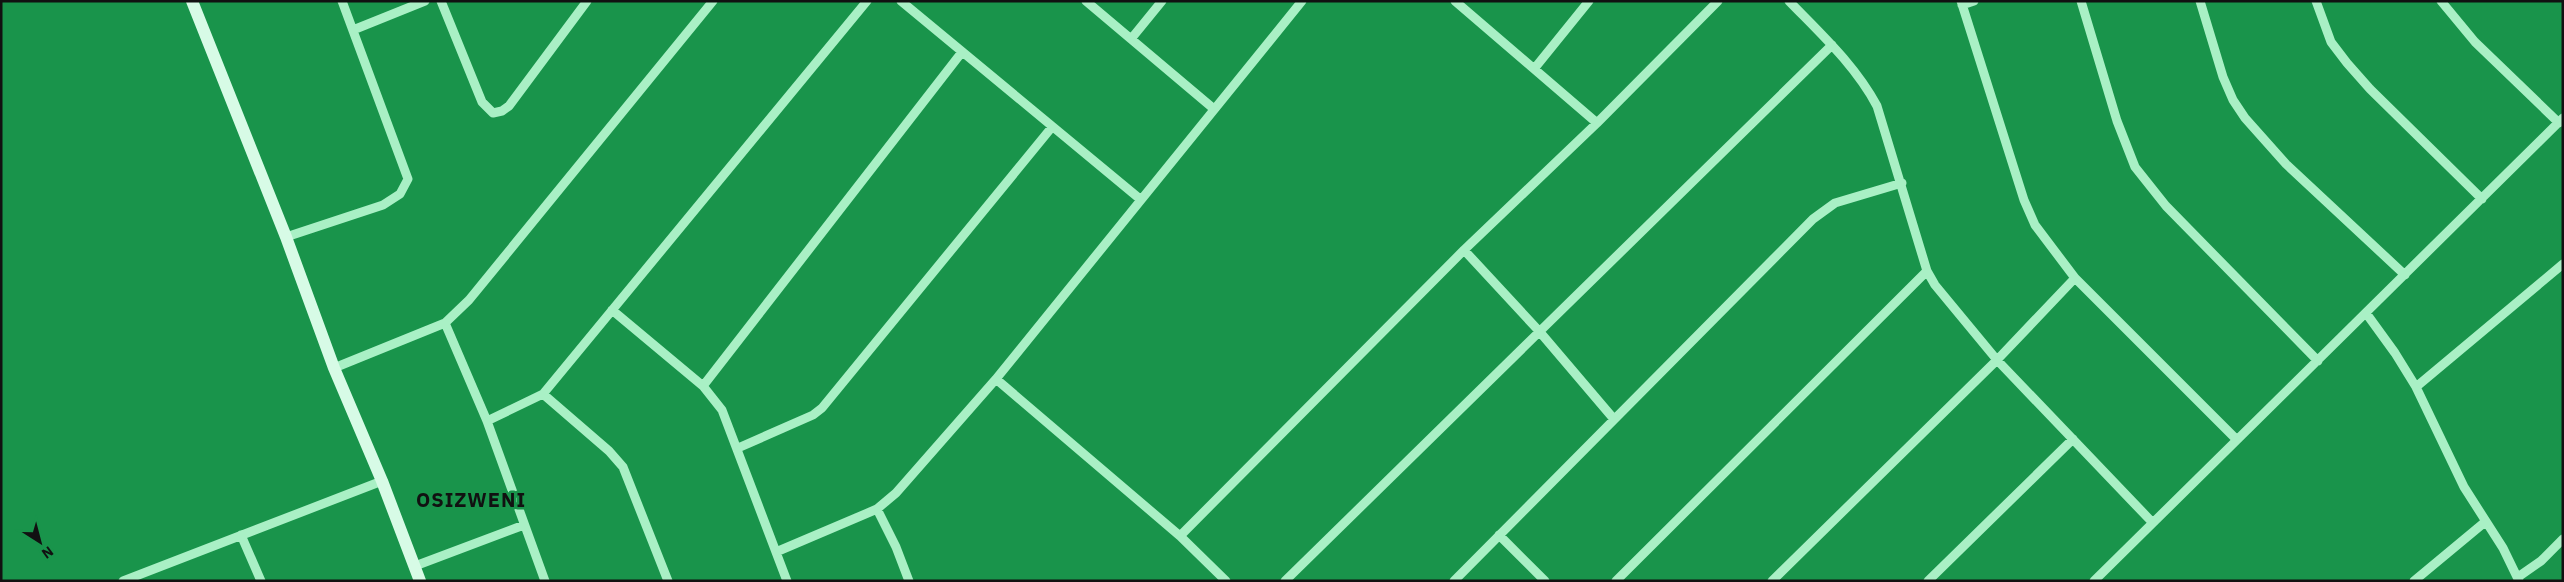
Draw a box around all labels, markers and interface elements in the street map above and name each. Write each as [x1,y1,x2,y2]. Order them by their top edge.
district label: OSIZWENI [416,486,526,513]
north arrow [15,517,65,567]
text: N [38,542,57,563]

